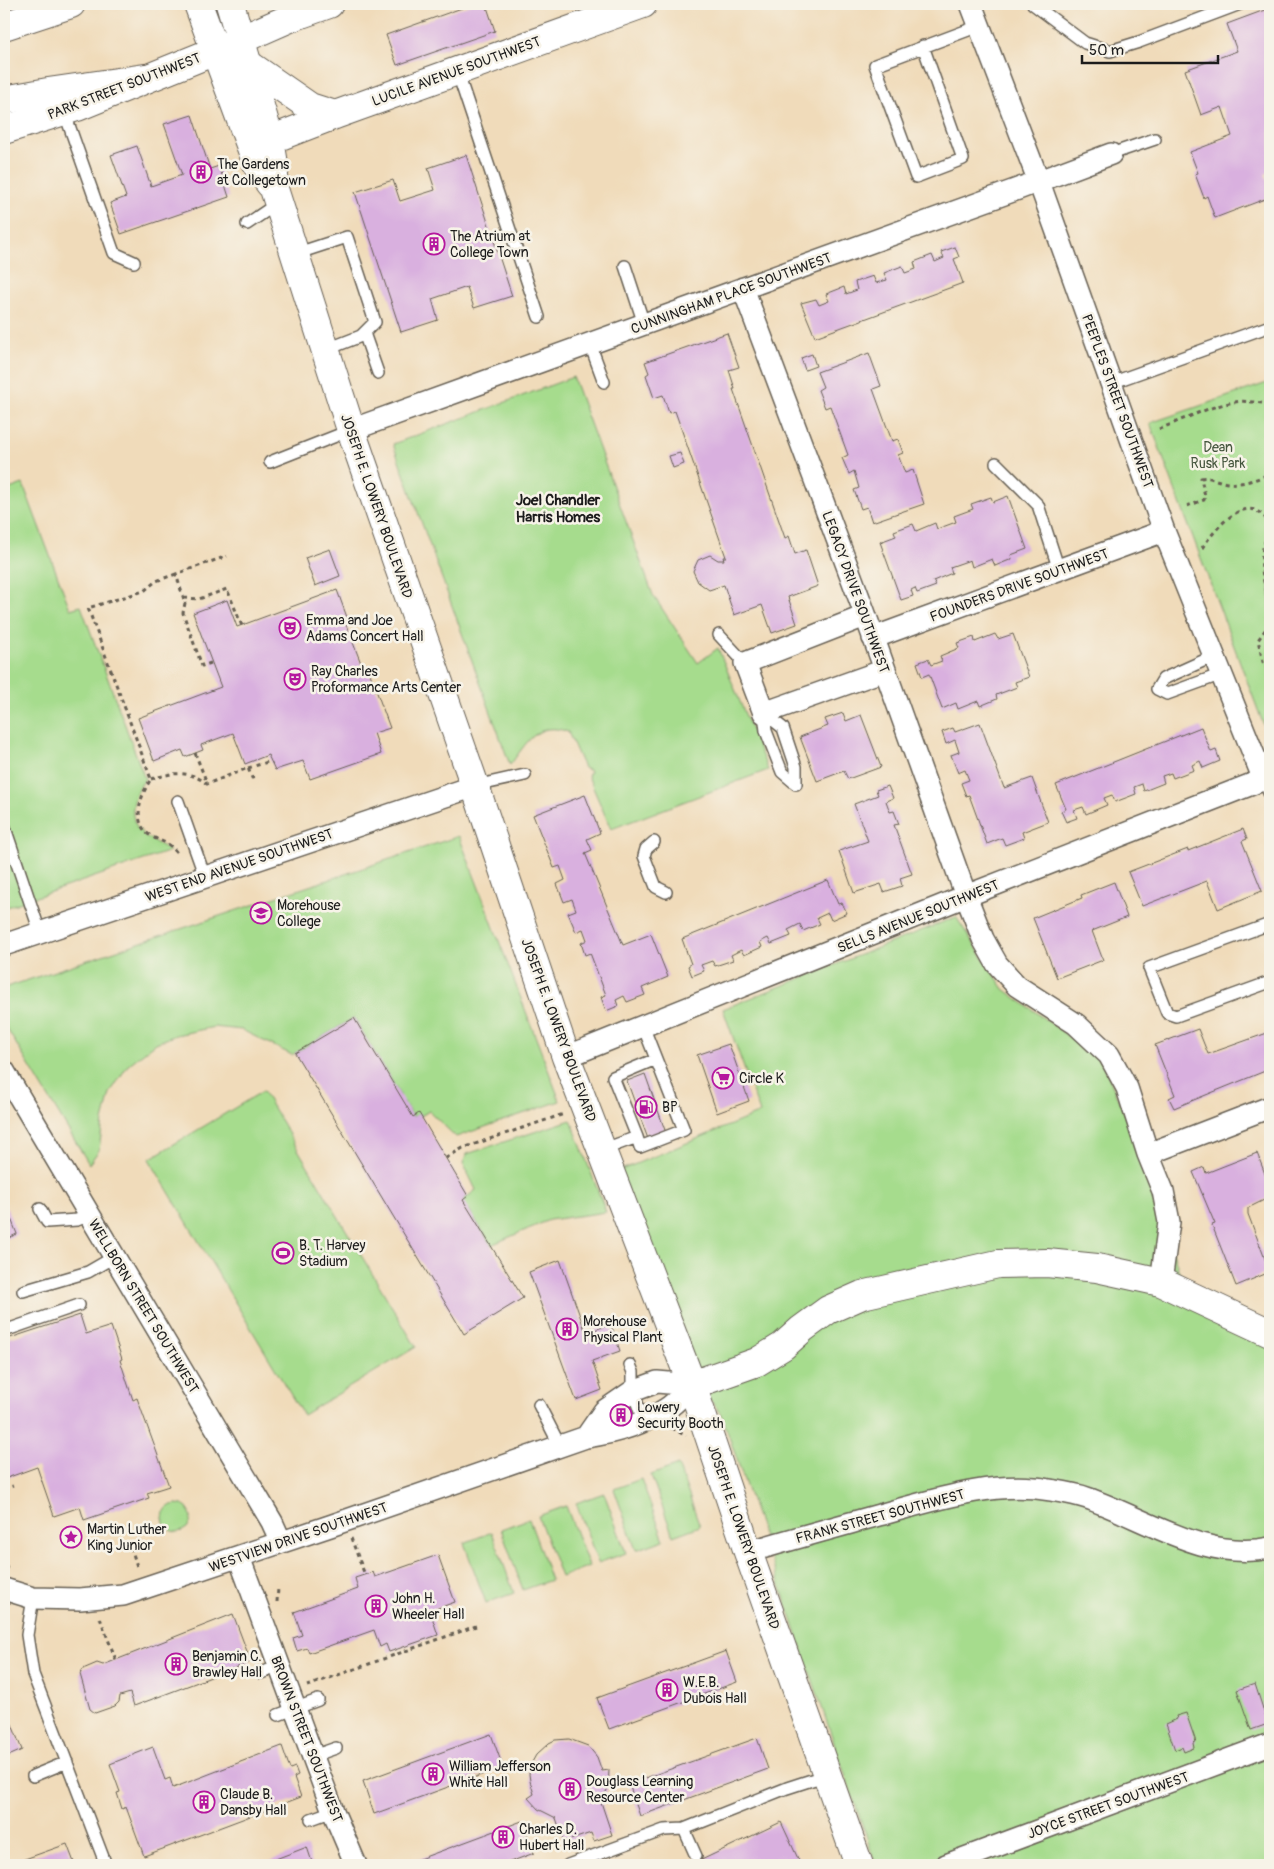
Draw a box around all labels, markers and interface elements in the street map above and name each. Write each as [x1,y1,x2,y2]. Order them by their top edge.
scale bar [1082,32,1218,64]
street label: LUCILE AVENUE SOUTHWEST [369,33,543,110]
text: 50 m [1089,41,1124,60]
street label: PARK STREET SOUTHWEST [45,49,203,124]
place label: The Gardens at Collegetown [217,156,306,189]
building icon: The Gardens at Collegetown [189,160,213,184]
place label: The Atrium at College Town [450,228,531,261]
building icon: The Atrium at College Town [422,232,446,256]
street label: CUNNINGHAM PLACE SOUTHWEST [629,249,834,338]
street label: PEEPLES STREET SOUTHWEST [1078,312,1157,491]
street label: JOSEPH E. LOWERY BOULEVARD [337,412,416,601]
park label: Dean Rusk Park [1191,439,1246,472]
district label: Joel Chandler Harris Homes [516,491,601,527]
street label: LEGACY DRIVE SOUTHWEST [818,509,893,676]
street label: FOUNDERS DRIVE SOUTHWEST [927,545,1111,626]
place label: Emma and Joe Adams Concert Hall [306,612,424,645]
theatre icon: Emma and Joe Adams Concert Hall [278,616,302,640]
place label: Ray Charles Proformance Arts Center [311,663,461,696]
theatre icon: Ray Charles Proformance Arts Center [283,667,307,691]
street label: WEST END AVENUE SOUTHWEST [143,825,335,906]
street label: SELLS AVENUE SOUTHWEST [835,876,1002,957]
place label: Morehouse College [277,897,341,930]
school or university icon: Morehouse College [249,901,273,925]
street label: JOSEPH E. LOWERY BOULEVARD [517,936,600,1124]
supermarket icon: Circle K [711,1066,735,1090]
place label: Circle K [739,1070,785,1087]
fuel station icon: BP [634,1095,658,1119]
place label: BP [662,1099,678,1116]
street label: WELLBORN STREET SOUTHWEST [85,1216,202,1397]
place label: B. T. Harvey Stadium [299,1237,365,1270]
sports icon: B. T. Harvey Stadium [271,1241,295,1265]
place label: Morehouse Physical Plant [583,1313,663,1346]
building icon: Morehouse Physical Plant [555,1317,579,1341]
place label: Lowery Security Booth [637,1399,724,1432]
building icon: Lowery Security Booth [609,1403,633,1427]
street label: JOSEPH E. LOWERY BOULEVARD [704,1443,783,1632]
street label: FRANK STREET SOUTHWEST [794,1486,967,1547]
street label: WESTVIEW DRIVE SOUTHWEST [207,1499,390,1576]
place label: Martin Luther King Junior [87,1521,167,1554]
place icon: Martin Luther King Junior [59,1525,83,1549]
place label: John H. Wheeler Hall [392,1590,465,1623]
building icon: John H. Wheeler Hall [364,1594,388,1618]
place label: Benjamin C. Brawley Hall [192,1648,262,1681]
building icon: Benjamin C. Brawley Hall [164,1652,188,1676]
street label: BROWN STREET SOUTHWEST [267,1654,346,1825]
place label: W.E.B. Dubois Hall [683,1674,747,1707]
building icon: W.E.B. Dubois Hall [655,1678,679,1702]
place label: William Jefferson White Hall [449,1758,551,1791]
building icon: William Jefferson White Hall [421,1762,445,1786]
street label: JOYCE STREET SOUTHWEST [1025,1768,1191,1843]
place label: Douglass Learning Resource Center [586,1773,693,1806]
building icon: Douglass Learning Resource Center [558,1777,582,1801]
place label: Claude B. Dansby Hall [220,1786,287,1819]
building icon: Claude B. Dansby Hall [192,1790,216,1814]
place label: Charles D. Hubert Hall [519,1821,584,1854]
building icon: Charles D. Hubert Hall [491,1825,515,1849]

